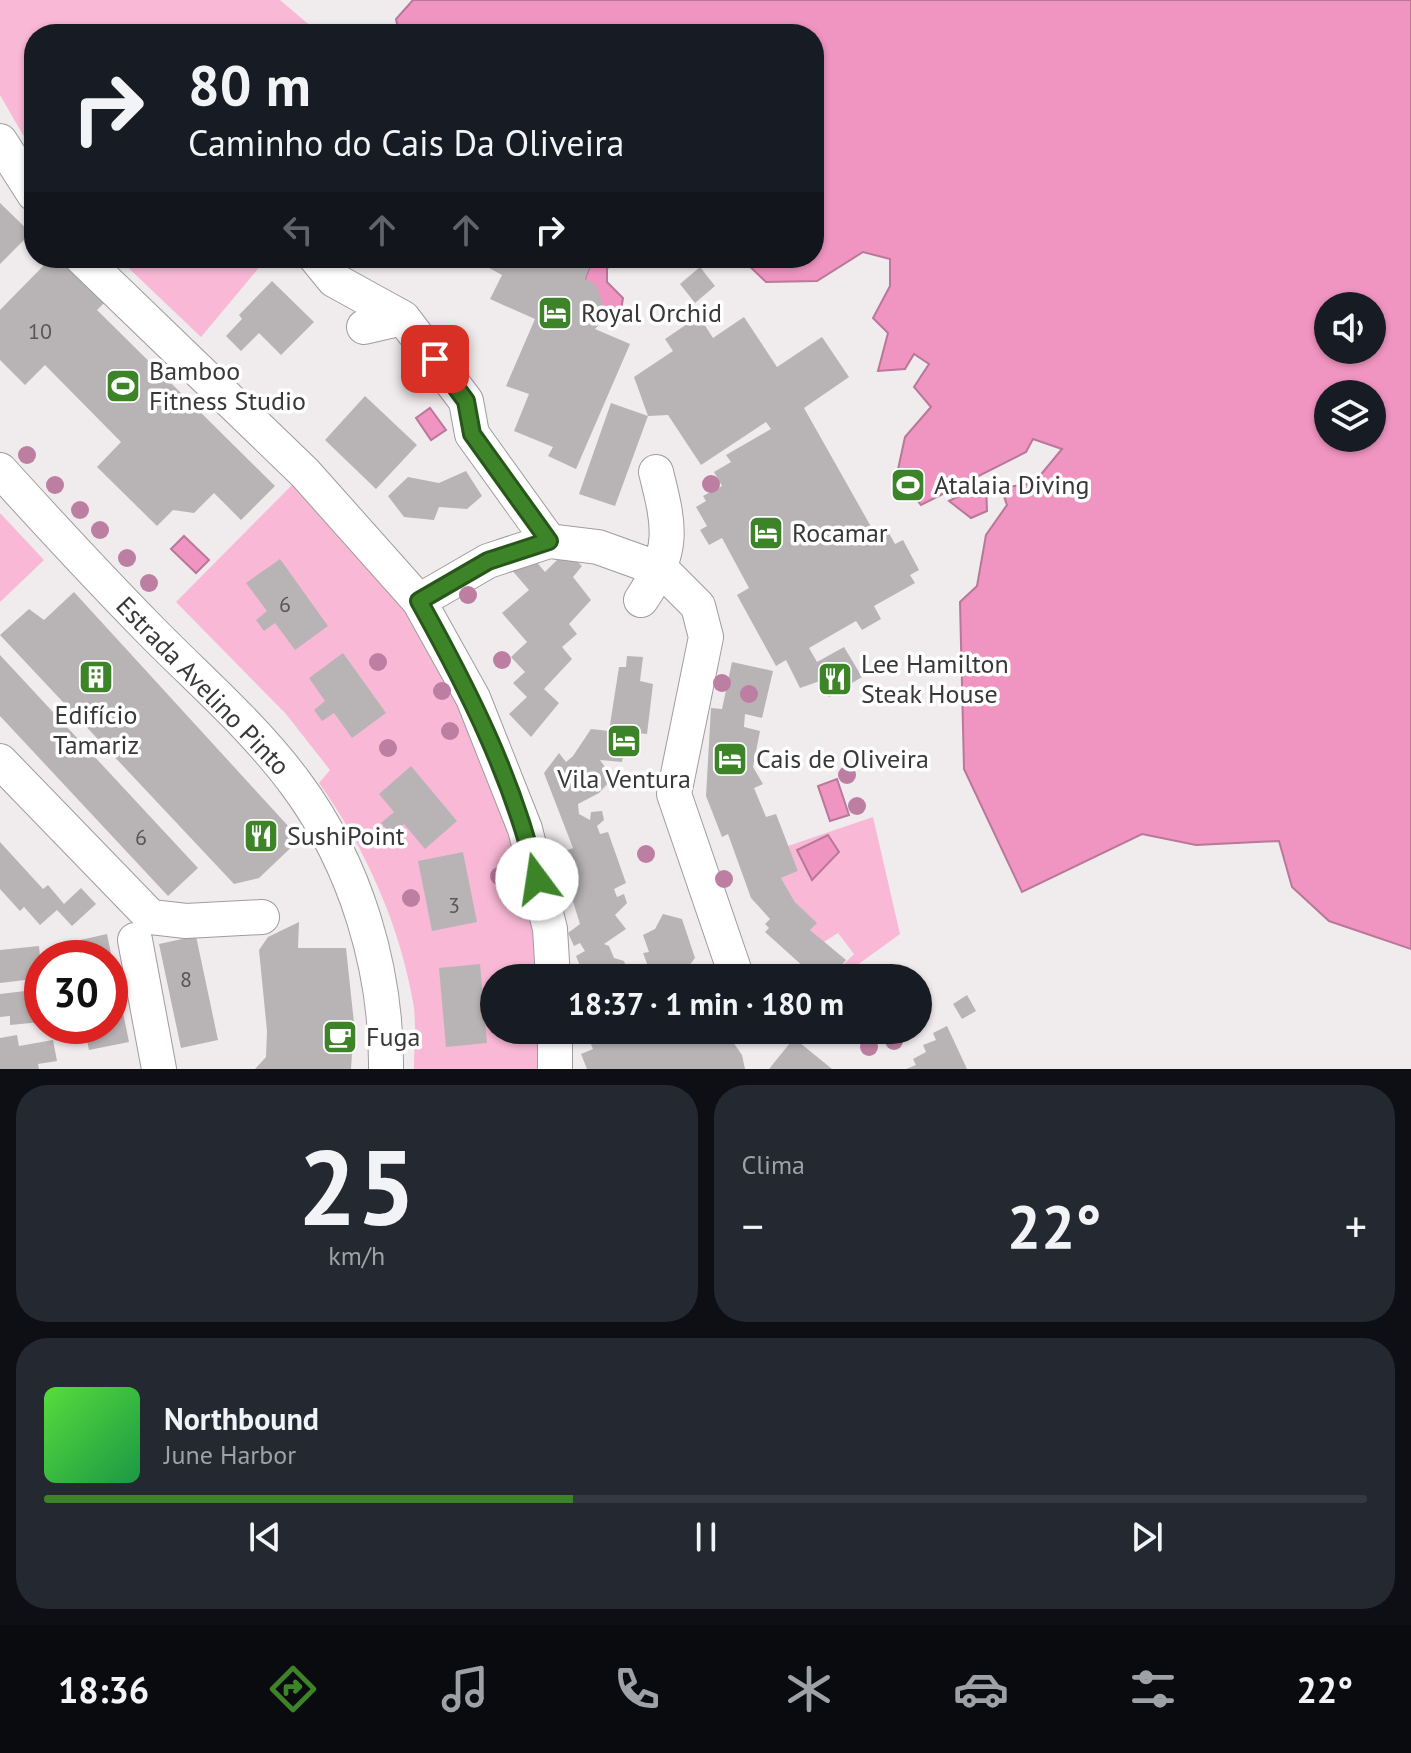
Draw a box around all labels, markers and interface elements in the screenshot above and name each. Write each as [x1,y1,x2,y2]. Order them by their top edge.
text: 80 m [188,49,311,121]
icon: right [56,56,160,160]
text: Caminho do Cais Da Oliveira [188,119,624,166]
icon: left [276,208,320,252]
icon: ahead [360,208,404,252]
icon: ahead [444,208,488,252]
icon: right [528,208,572,252]
map controls [1314,292,1386,452]
button: sound [1314,292,1386,364]
hotel icon: Royal Orchid [536,294,574,332]
place label: Royal Orchid [581,296,722,329]
house number: 10 [28,317,52,345]
pin [401,325,469,393]
icon: arrive [413,337,457,381]
place label: Bamboo Fitness Studio [149,354,306,417]
sports icon: Bamboo Fitness Studio [104,367,142,405]
button: layers [1314,380,1386,452]
sports icon: Atalaia Diving [889,466,927,504]
place label: Atalaia Diving [934,468,1089,501]
hotel icon: Rocamar [747,514,785,552]
place label: Rocamar [792,516,888,549]
street label: Estrada Avelino Pinto [110,589,297,782]
house number: 6 [279,590,291,618]
place label: Lee Hamilton Steak House [861,647,1009,710]
building icon: Edifício Tamariz [77,658,115,696]
restaurant icon: Lee Hamilton Steak House [816,660,854,698]
place label: Edifício Tamariz [53,698,139,761]
hotel icon: Vila Ventura [605,722,643,760]
hotel icon: Cais de Oliveira [711,740,749,778]
place label: Cais de Oliveira [756,742,929,775]
place label: Vila Ventura [556,762,691,795]
restaurant icon: SushiPoint [242,817,280,855]
place label: SushiPoint [287,819,405,852]
house number: 6 [135,823,147,851]
position arrow [495,837,579,921]
house number: 3 [448,891,460,919]
speed limit sign: 30 [24,940,128,1044]
house number: 8 [180,965,192,993]
text: 18:37 · 1 min · 180 m [568,984,844,1023]
cafe icon: Fuga [321,1018,359,1056]
place label: Fuga [366,1020,420,1053]
text: 25 [298,1119,416,1254]
text: Clima [742,1148,805,1181]
text: 22° [1007,1187,1101,1265]
text: − [742,1197,764,1254]
text: + [1345,1197,1367,1254]
text: km/h [328,1239,385,1272]
text: Northbound [164,1399,319,1438]
text: June Harbor [164,1438,296,1471]
icon: previous [243,1515,287,1559]
icon: pause [684,1515,728,1559]
icon: next [1125,1515,1169,1559]
icon: directions [265,1661,321,1717]
icon: music [437,1661,493,1717]
icon: phone [609,1661,665,1717]
icon: climate [781,1661,837,1717]
icon: car [953,1661,1009,1717]
icon: filters [1125,1661,1181,1717]
text: 18:36 [58,1666,149,1713]
text: 22° [1296,1666,1353,1713]

